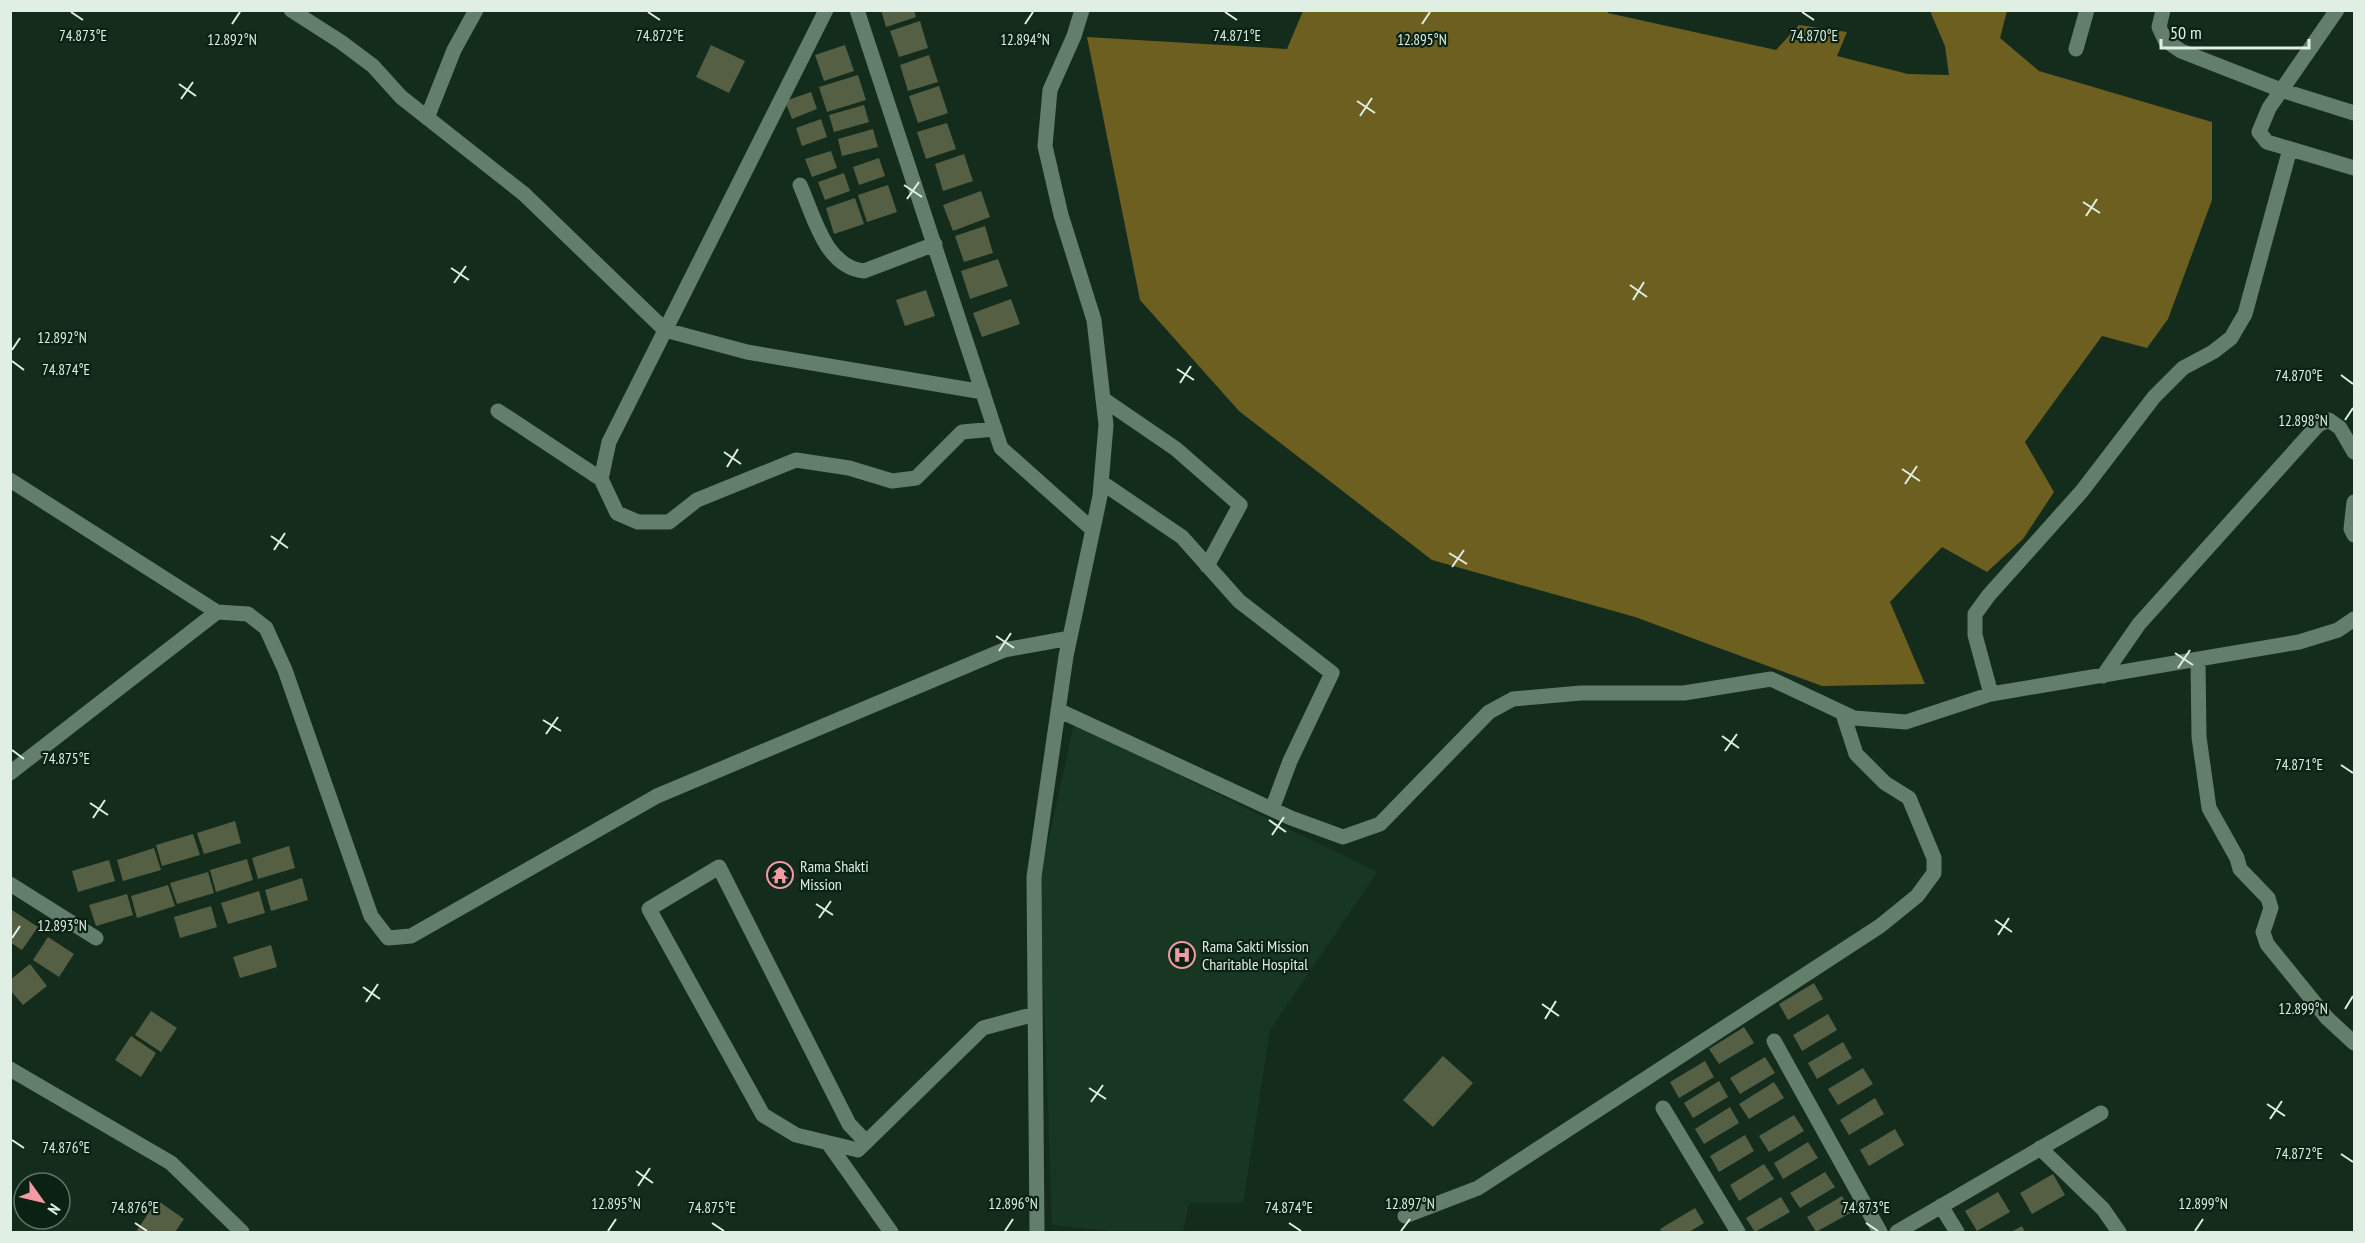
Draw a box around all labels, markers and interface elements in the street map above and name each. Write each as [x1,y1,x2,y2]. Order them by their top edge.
scale bar [2161,12,2310,50]
text: 50 m [2170,21,2202,44]
text: 74.873°E [59,26,107,45]
text: 74.872°E [636,26,684,45]
text: 74.871°E [1213,26,1261,45]
text: 74.870°E [1790,26,1838,45]
text: 12.892°N [207,30,257,49]
text: 12.894°N [1000,30,1050,49]
text: 12.895°N [1397,30,1447,49]
text: 12.892°N [37,328,87,347]
text: 74.874°E [42,360,90,379]
text: 74.870°E [2275,366,2323,385]
text: 12.898°N [2278,411,2328,430]
text: 74.875°E [42,749,90,768]
text: 74.871°E [2275,755,2323,774]
place label: Rama Shakti Mission [800,856,869,894]
temple icon: Rama Shakti Mission [765,860,795,890]
text: 12.893°N [37,916,87,935]
place label: Rama Sakti Mission Charitable Hospital [1202,936,1309,974]
hospital icon: Rama Sakti Mission Charitable Hospital [1167,940,1197,970]
text: 12.899°N [2278,999,2328,1018]
text: 74.876°E [42,1138,90,1157]
text: 74.872°E [2275,1144,2323,1163]
north arrow [12,1171,72,1231]
text: 12.895°N [591,1194,641,1213]
text: 12.896°N [988,1194,1038,1213]
text: 12.897°N [1385,1194,1435,1213]
text: 12.899°N [2178,1194,2228,1213]
text: 74.876°E [111,1198,159,1217]
text: 74.875°E [688,1198,736,1217]
text: 74.874°E [1265,1198,1313,1217]
text: 74.873°E [1842,1198,1890,1217]
text: N [44,1200,65,1219]

